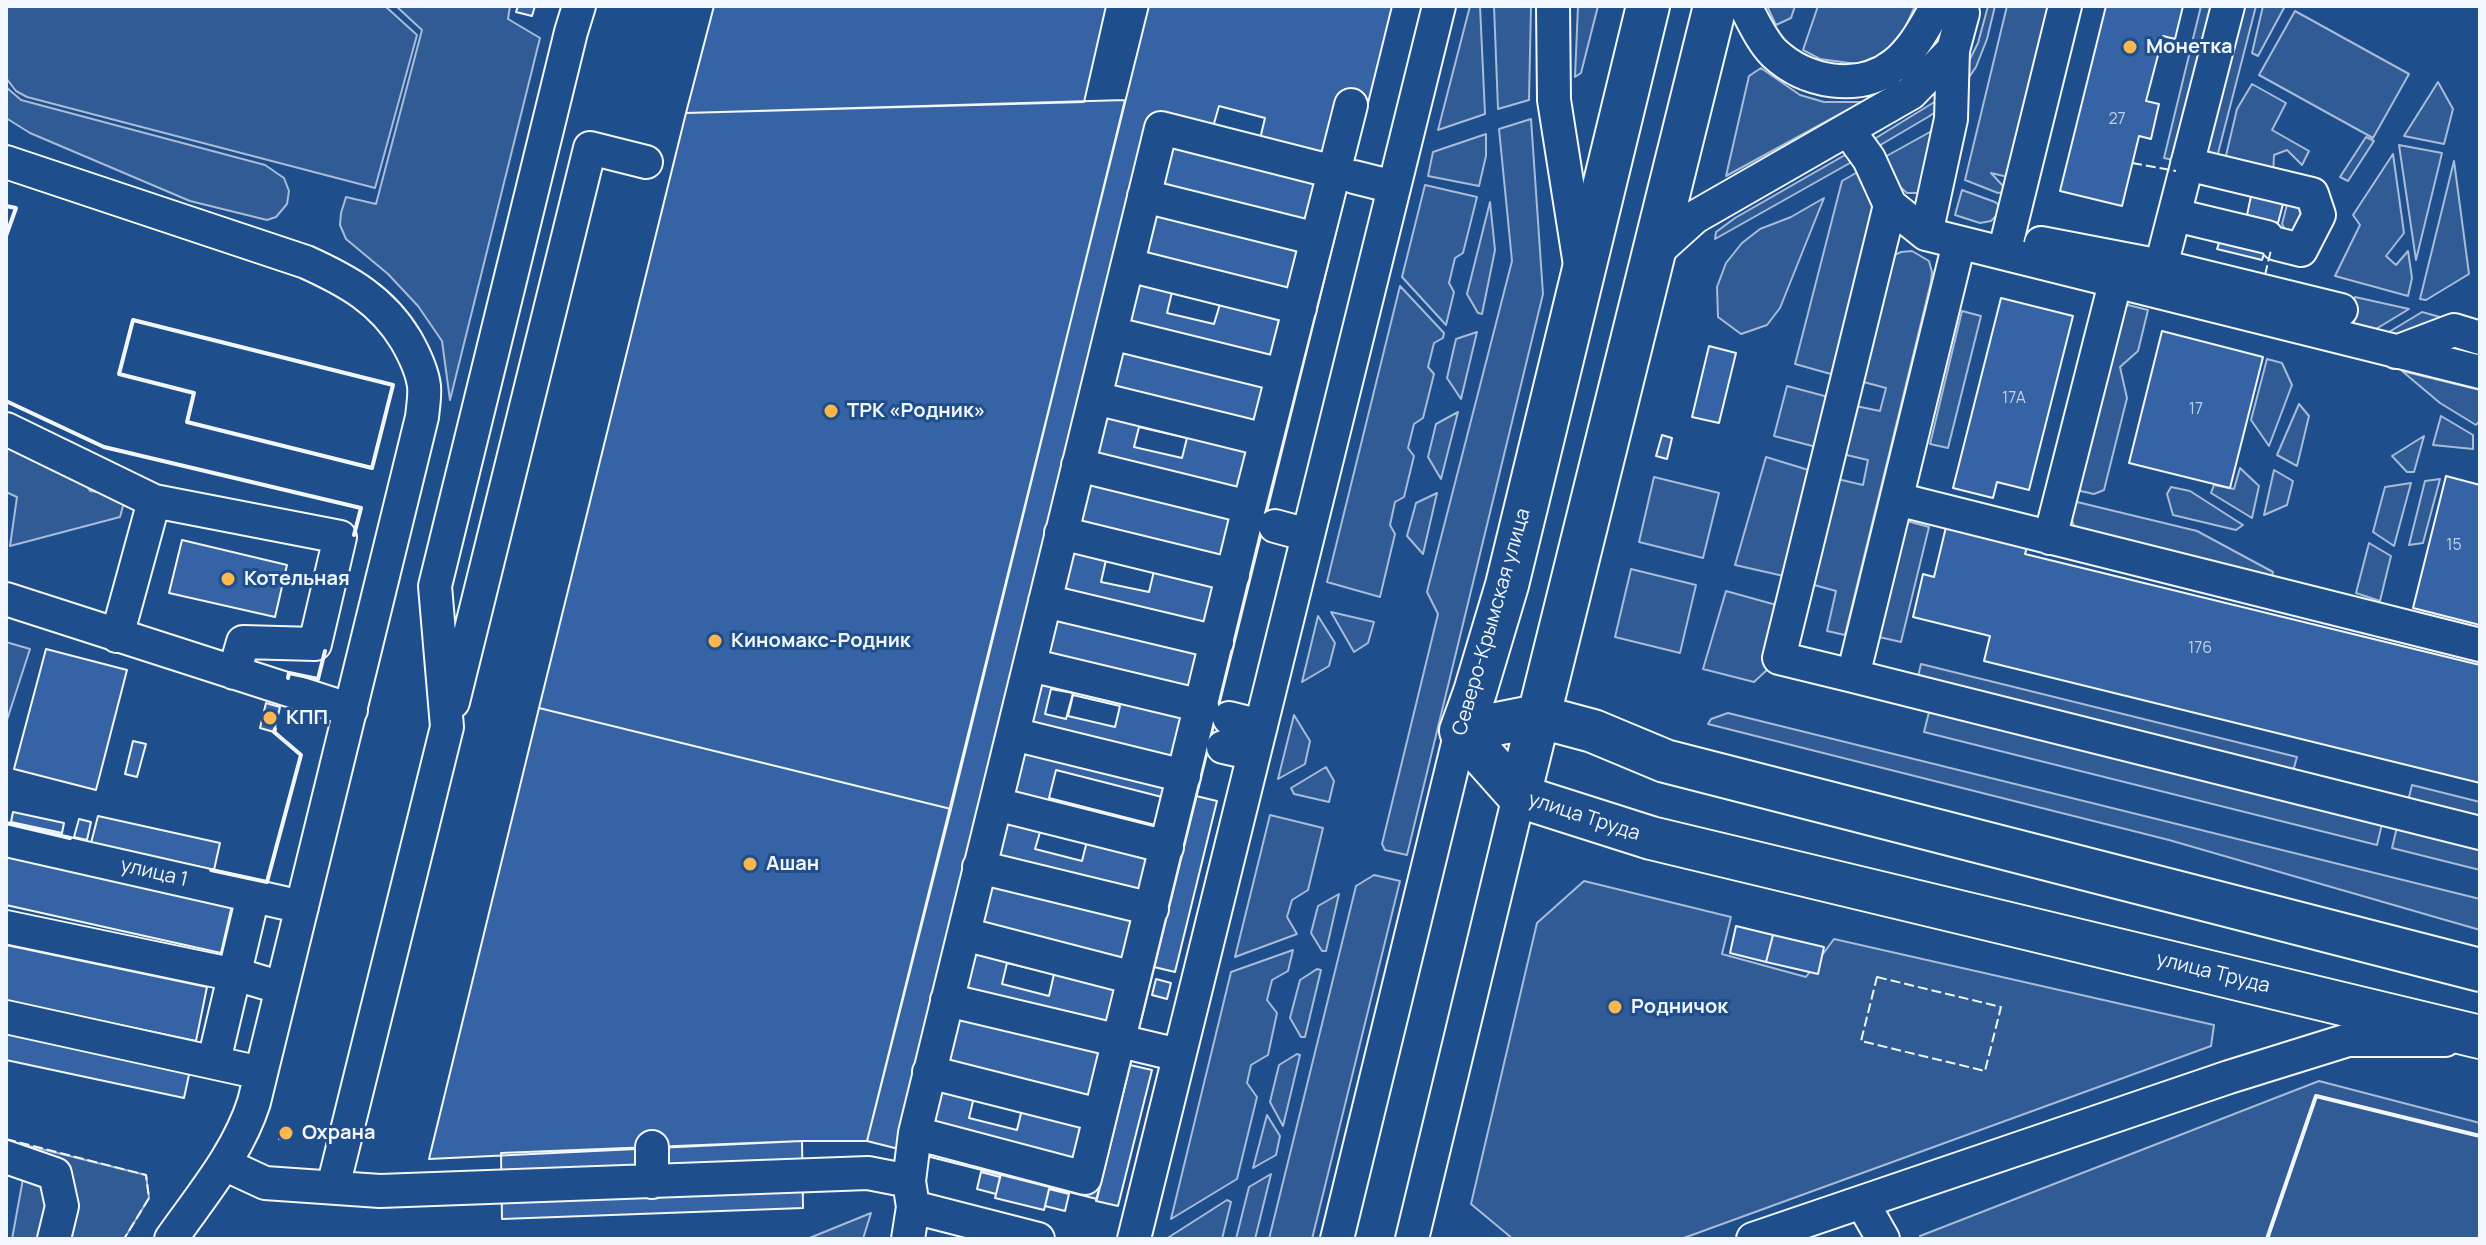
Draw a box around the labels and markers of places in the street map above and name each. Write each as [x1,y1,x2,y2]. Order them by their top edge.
place label: Монетка [2146,35,2233,59]
marker: Монетка [2121,38,2139,56]
place label: ТРК «Родник» [847,399,985,423]
marker: ТРК «Родник» [822,402,840,420]
place label: Котельная [244,567,350,591]
marker: Котельная [219,570,237,588]
place label: Киномакс-Родник [731,629,911,653]
marker: Киномакс-Родник [706,632,724,650]
place label: КПП [286,706,328,730]
marker: КПП [261,709,279,727]
place label: Ашан [766,852,819,876]
marker: Ашан [741,855,759,873]
place label: Родничок [1631,995,1728,1019]
marker: Родничок [1606,998,1624,1016]
place label: Охрана [302,1121,375,1145]
marker: Охрана [277,1124,295,1142]

